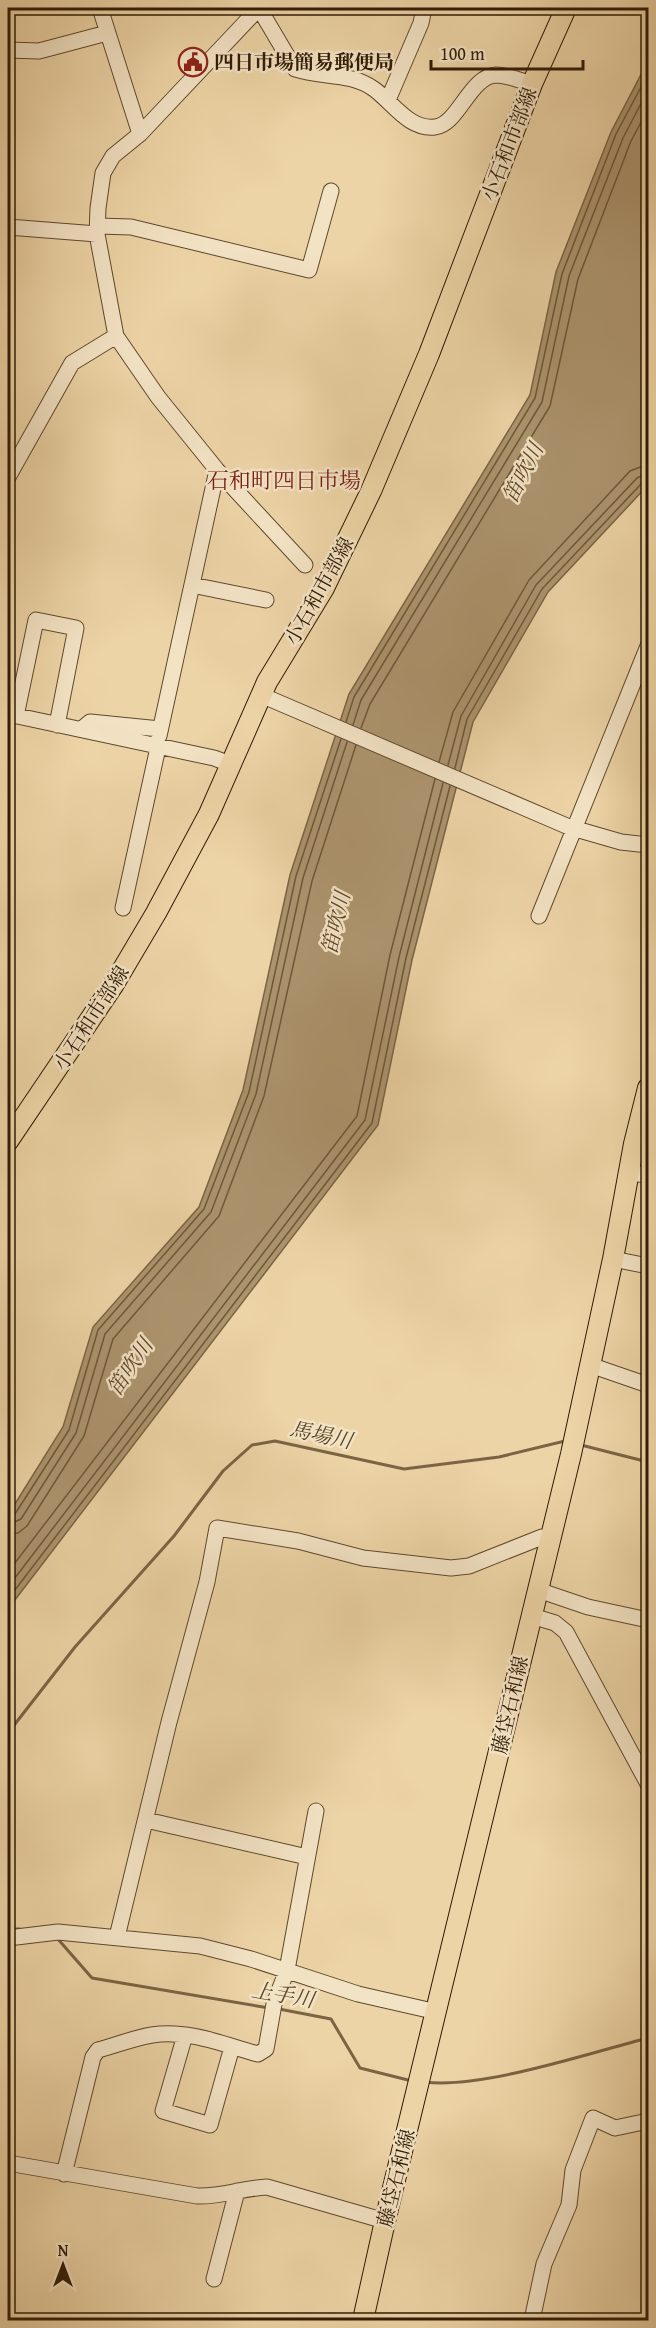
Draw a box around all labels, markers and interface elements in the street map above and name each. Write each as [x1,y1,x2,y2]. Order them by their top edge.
scale bar [431,33,582,71]
text: 100 m [440,40,485,67]
public building icon: 四日市場簡易郵便局 [177,46,209,78]
place label: 四日市場簡易郵便局 [214,47,394,76]
street label: 小石和市部線 [473,83,544,205]
water label: 笛吹川 [494,436,552,508]
district label: 石和町四日市場 [207,464,361,496]
street label: 小石和市部線 [277,531,360,650]
water label: 笛吹川 [313,887,358,957]
street label: 小石和市部線 [46,960,135,1076]
water label: 笛吹川 [99,1330,161,1402]
water label: 馬場川 [287,1413,357,1457]
street label: 藤垈石和線 [484,1653,535,1757]
water label: 上手川 [249,1974,319,2016]
street label: 藤垈石和線 [369,2126,422,2230]
north arrow [33,2235,93,2295]
text: N [58,2238,69,2262]

